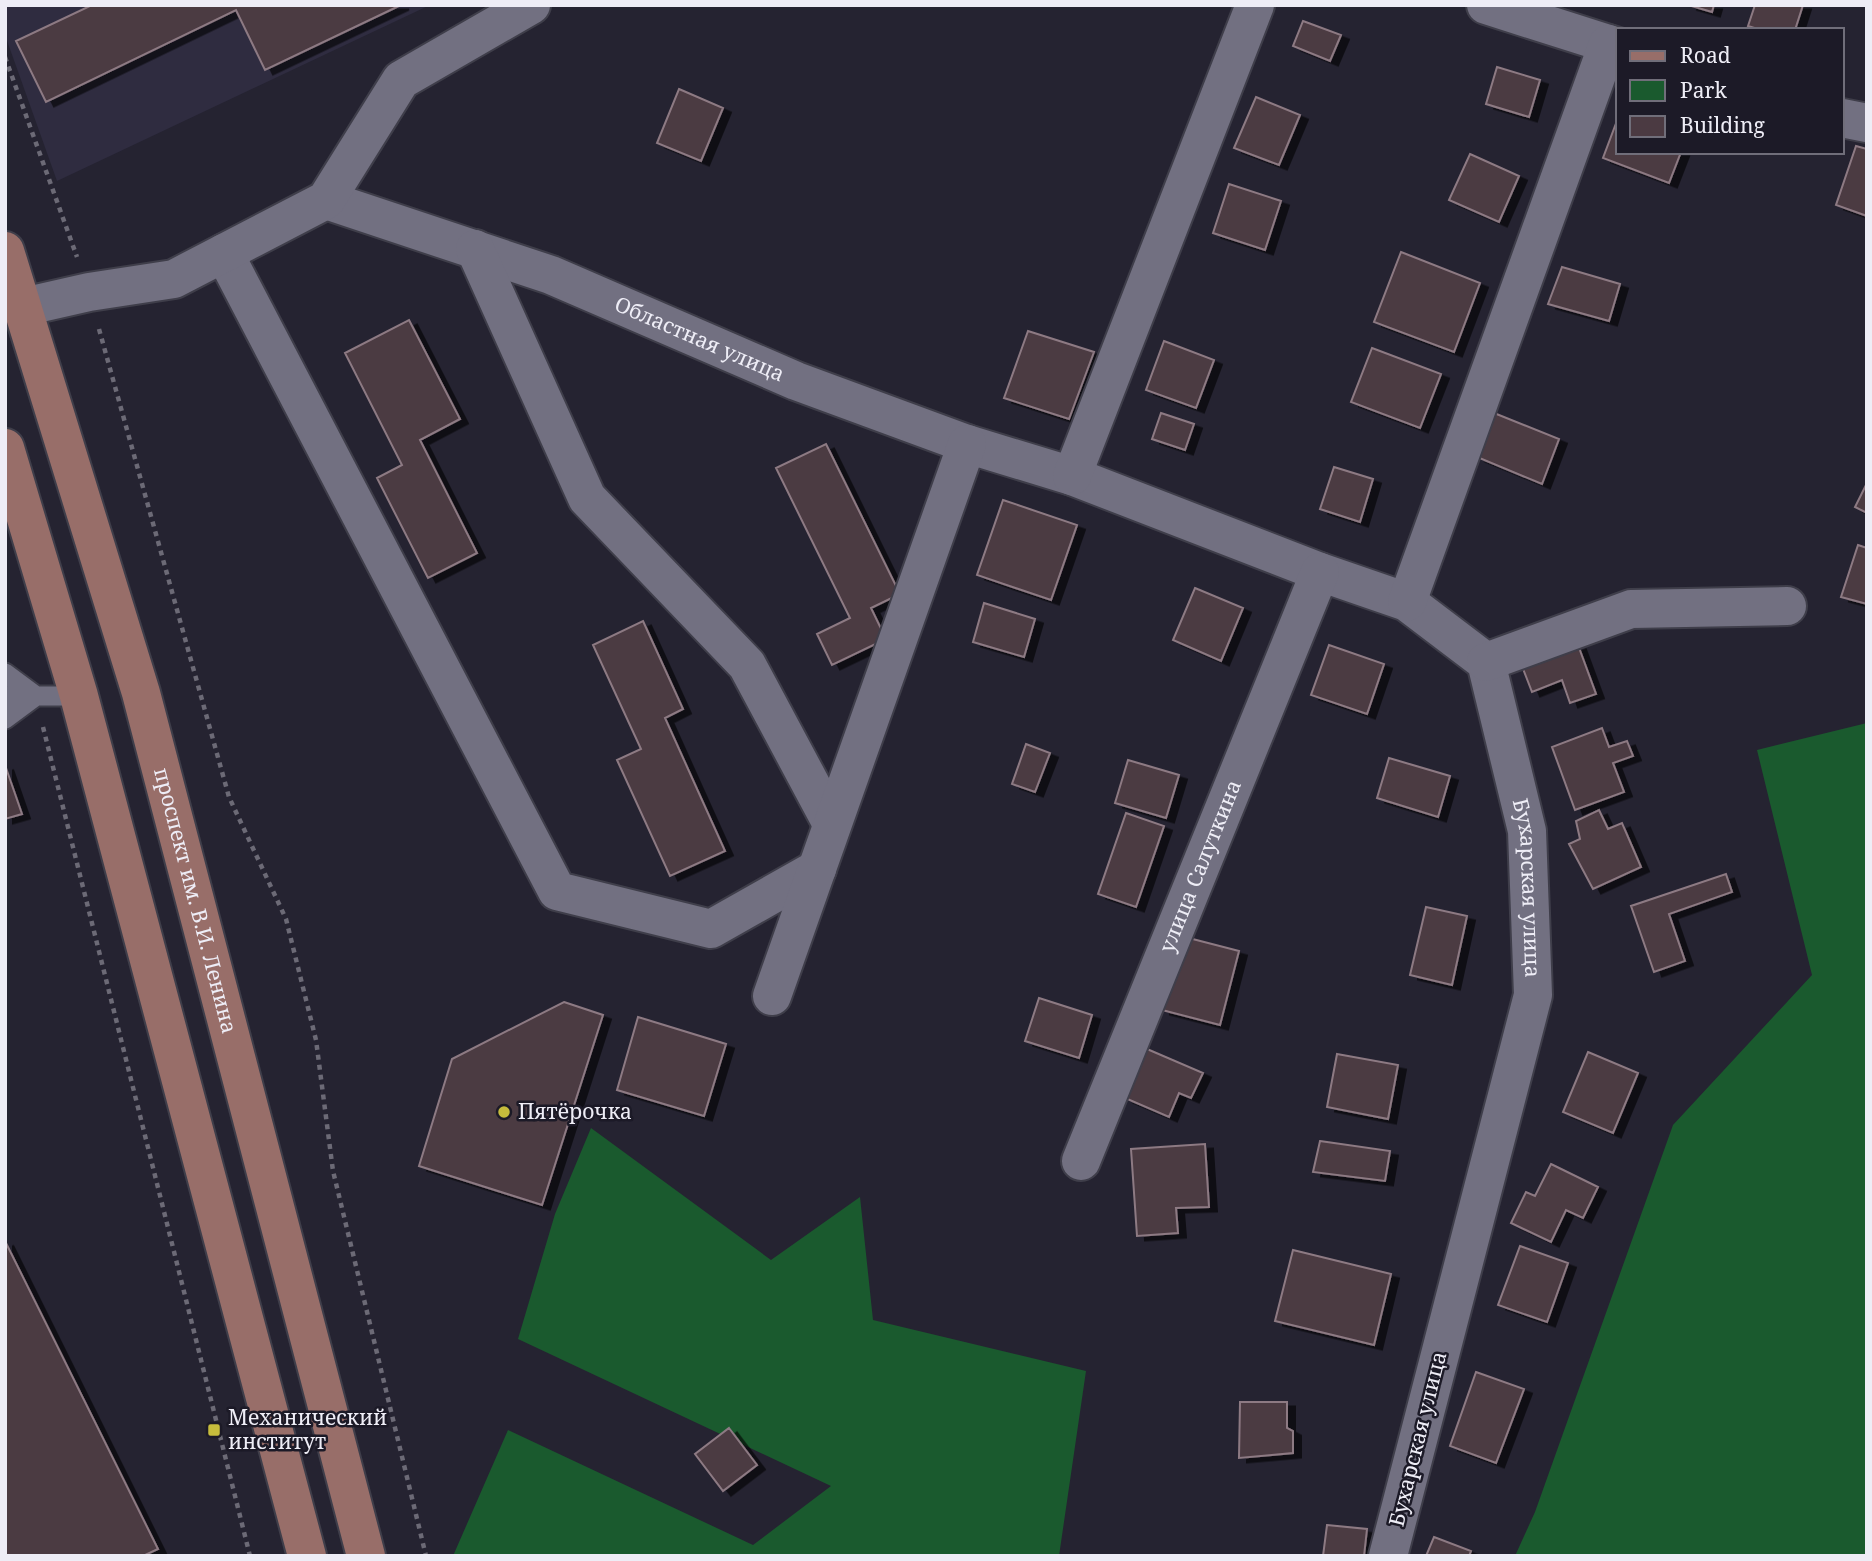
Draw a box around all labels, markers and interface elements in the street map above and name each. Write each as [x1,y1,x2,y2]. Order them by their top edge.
legend [1616,28,1844,154]
text: Road [1680,41,1731,69]
text: Park [1680,76,1727,104]
text: Building [1680,111,1765,139]
street label: Областная улица [611,289,789,387]
street label: проспект им. В.И. Ленина [148,764,244,1036]
street label: улица Салуткина [1152,775,1247,956]
street label: Бухарская улица [1507,795,1547,978]
place label: Пятёрочка [518,1097,632,1125]
marker: Пятёрочка [496,1104,512,1120]
street label: Бухарская улица [1382,1348,1452,1529]
place label: Механический институт [228,1403,387,1455]
marker: Механический институт [206,1422,222,1438]

